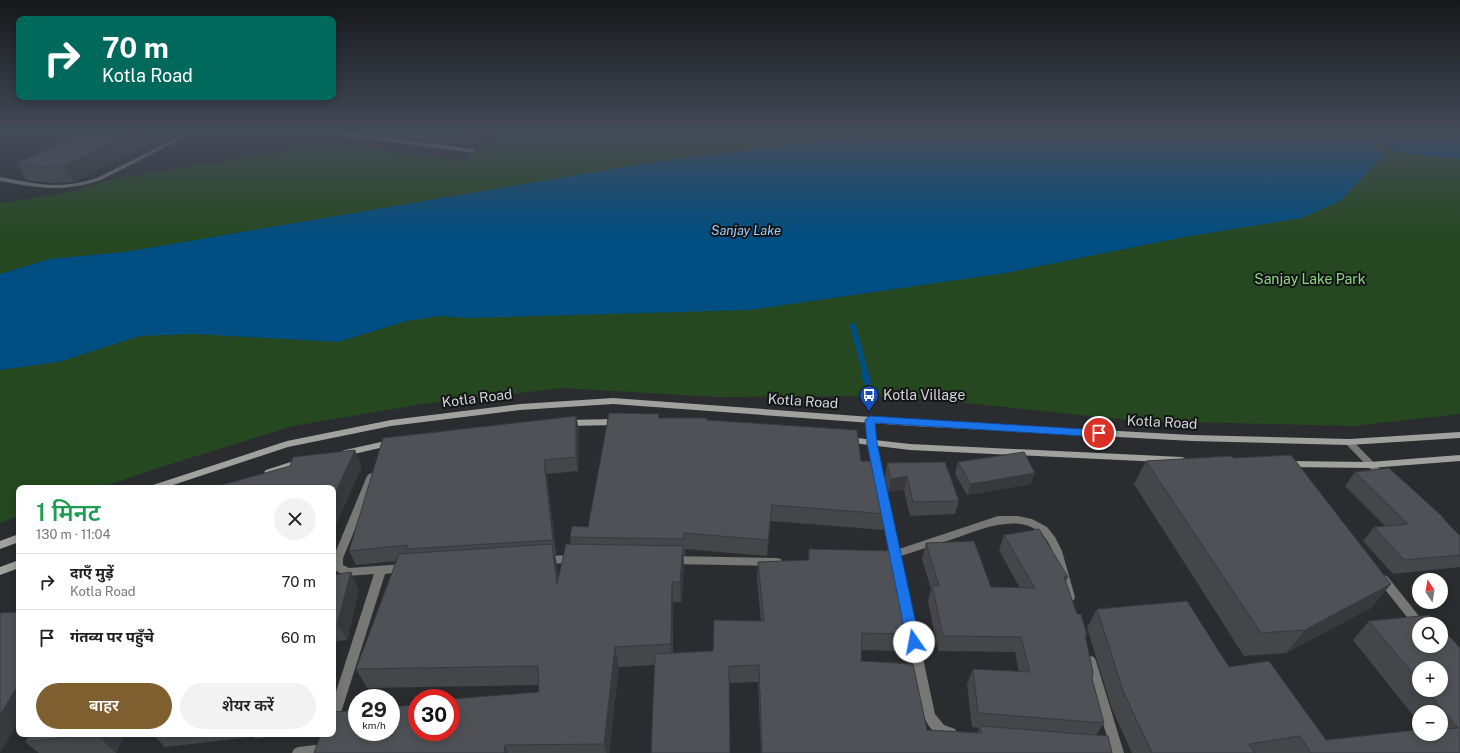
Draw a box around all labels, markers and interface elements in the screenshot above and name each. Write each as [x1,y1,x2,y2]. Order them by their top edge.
text: 70 m [102,31,169,64]
icon: right [36,32,88,84]
text: Kotla Road [102,65,193,86]
water label: Sanjay Lake [711,223,781,238]
park label: Sanjay Lake Park [1254,271,1366,287]
bus stop icon: Kotla Village [858,384,880,412]
street label: Kotla Road [441,386,513,410]
place label: Kotla Village [883,387,966,403]
street label: Kotla Road [767,391,839,411]
street label: Kotla Road [1126,412,1198,432]
pin [1082,416,1116,450]
icon: arrive [1088,422,1110,444]
text: 1 मिनट [36,498,100,526]
button: close [274,498,316,540]
text: 130 m · 11:04 [36,527,111,542]
text: दाएँ मुड़ें [70,564,114,581]
icon: right [36,571,58,593]
text: 70 m [281,573,316,590]
north arrow [1412,573,1448,609]
map controls [1412,573,1448,741]
text: Kotla Road [70,584,136,599]
button: search [1412,617,1448,653]
position arrow [893,621,935,663]
icon: arrive [36,627,58,649]
text: गंतव्य पर पहुँचे [70,628,154,645]
text: 60 m [281,629,316,646]
button: + [1412,661,1448,697]
button: बाहर [36,683,172,729]
button: शेयर करें [180,683,316,729]
speed limit sign: 30 [408,689,460,741]
text: 29 [361,698,387,722]
button: − [1412,705,1448,741]
text: km/h [362,719,386,731]

